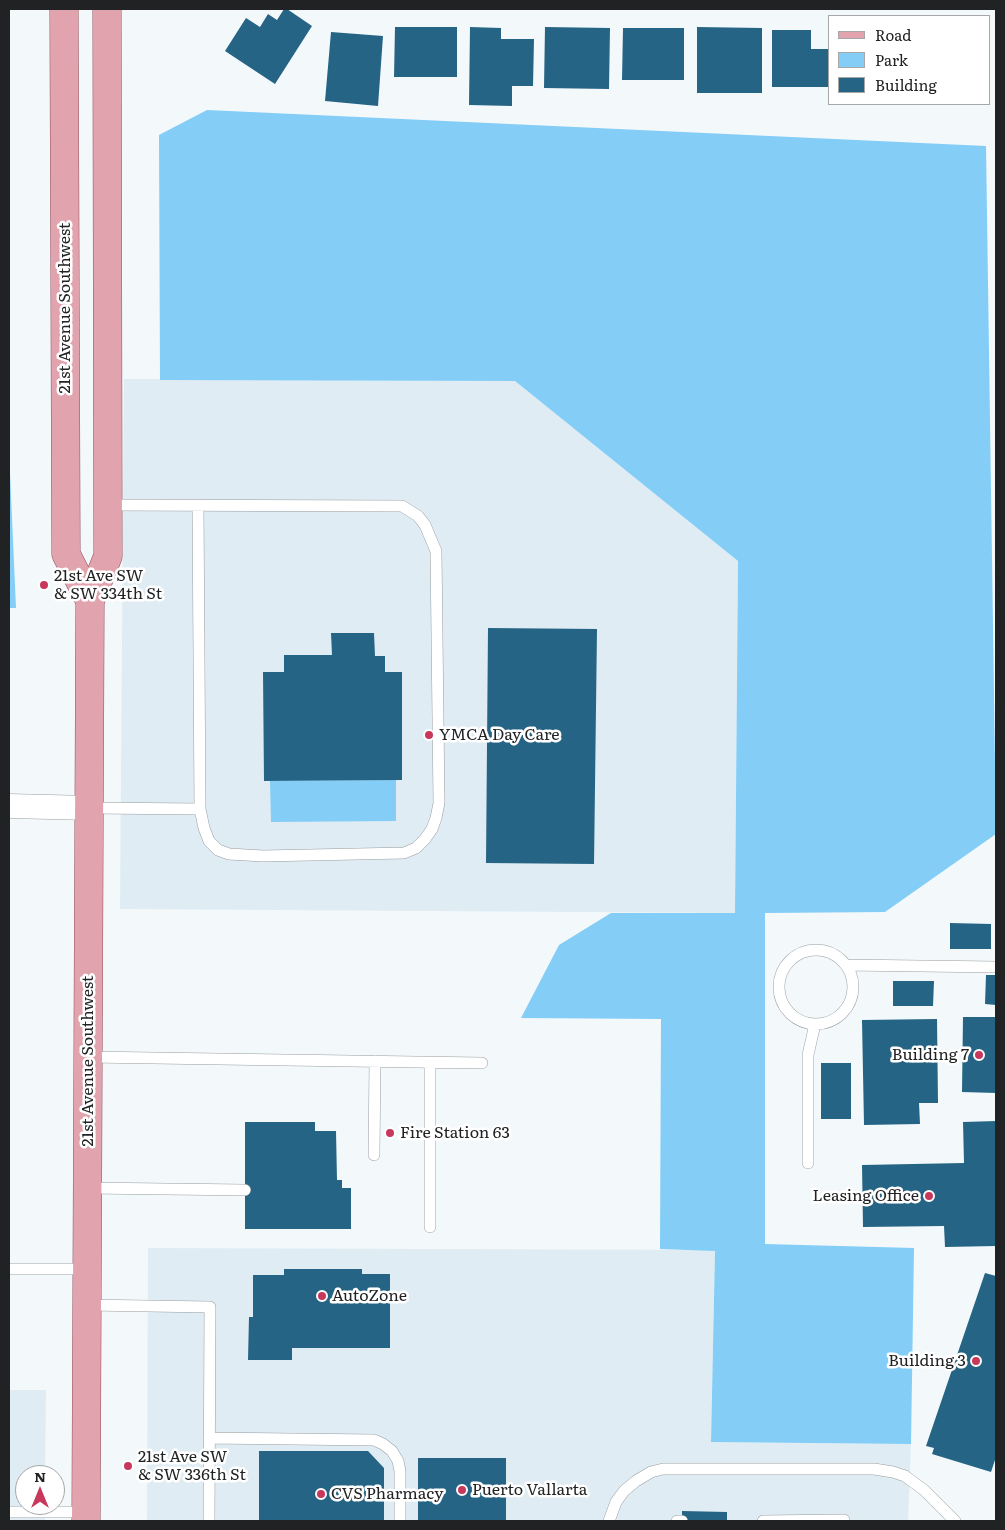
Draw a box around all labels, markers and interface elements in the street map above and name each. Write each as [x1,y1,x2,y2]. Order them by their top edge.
legend [828,15,990,105]
text: Road [875,23,911,46]
text: Park [875,48,908,71]
text: Building [875,73,937,96]
street label: 21st Avenue Southwest [55,223,75,393]
place label: 21st Ave SW & SW 334th St [54,566,162,604]
marker: 21st Ave SW & SW 334th St [38,579,50,591]
place label: YMCA Day Care [439,725,560,745]
marker: YMCA Day Care [423,729,435,741]
street label: 21st Avenue Southwest [78,976,98,1146]
place label: Building 7 [892,1045,969,1065]
marker: Building 7 [973,1049,985,1061]
place label: Fire Station 63 [400,1123,510,1143]
marker: Fire Station 63 [384,1127,396,1139]
place label: Leasing Office [812,1186,919,1206]
marker: Leasing Office [923,1190,935,1202]
place label: AutoZone [332,1286,407,1306]
marker: AutoZone [316,1290,328,1302]
place label: Building 3 [888,1351,966,1371]
marker: Building 3 [970,1355,982,1367]
place label: 21st Ave SW & SW 336th St [138,1447,246,1485]
marker: 21st Ave SW & SW 336th St [122,1460,134,1472]
north arrow [15,1465,65,1515]
text: N [34,1466,46,1486]
place label: Puerto Vallarta [472,1480,587,1500]
place label: CVS Pharmacy [331,1484,443,1504]
marker: Puerto Vallarta [456,1484,468,1496]
marker: CVS Pharmacy [315,1488,327,1500]

